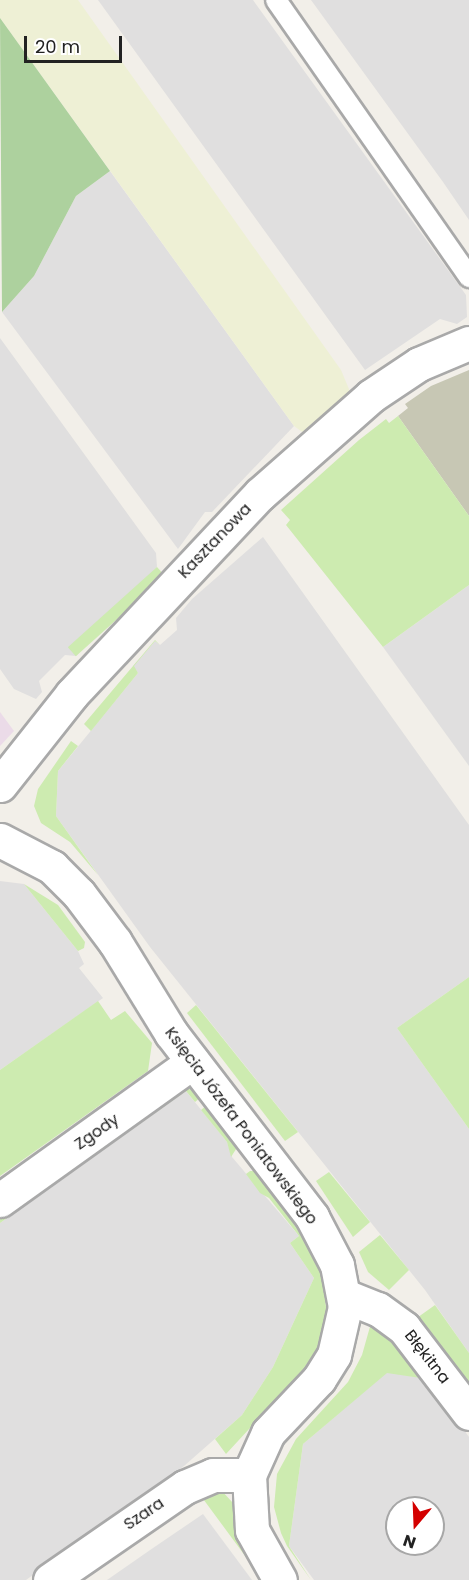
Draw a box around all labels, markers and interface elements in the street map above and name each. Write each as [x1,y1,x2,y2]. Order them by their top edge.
scale bar [27,24,124,62]
text: 20 m [35,34,80,59]
street label: Kasztanowa [174,499,256,583]
street label: Księcia Józefa Poniatowskiego [161,1024,321,1228]
street label: Zgody [71,1110,123,1154]
street label: Błękitna [400,1326,454,1388]
street label: Szara [120,1494,168,1534]
north arrow [385,1496,445,1556]
text: N [400,1529,419,1554]

